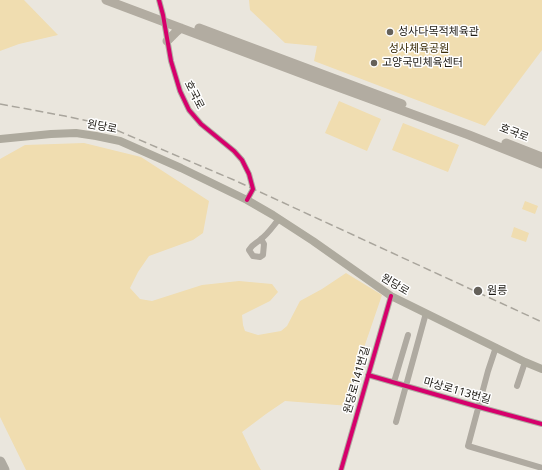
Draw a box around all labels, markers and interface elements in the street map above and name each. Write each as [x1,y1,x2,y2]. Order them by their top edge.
place label: 성사다목적체육관 [398,25,479,39]
marker: 성사다목적체육관 [385,27,395,37]
park label: 성사체육공원 [389,42,449,56]
place label: 고양국민체육센터 [382,56,463,70]
marker: 고양국민체육센터 [369,58,379,68]
street label: 호국로 [181,78,207,112]
street label: 원당로 [86,118,118,136]
street label: 호국로 [497,121,531,145]
street label: 원당로 [379,272,411,298]
place label: 원릉 [487,284,507,298]
marker: 원릉 [472,285,484,297]
street label: 원당로141번길 [341,345,373,415]
street label: 마상로113번길 [422,375,492,407]

